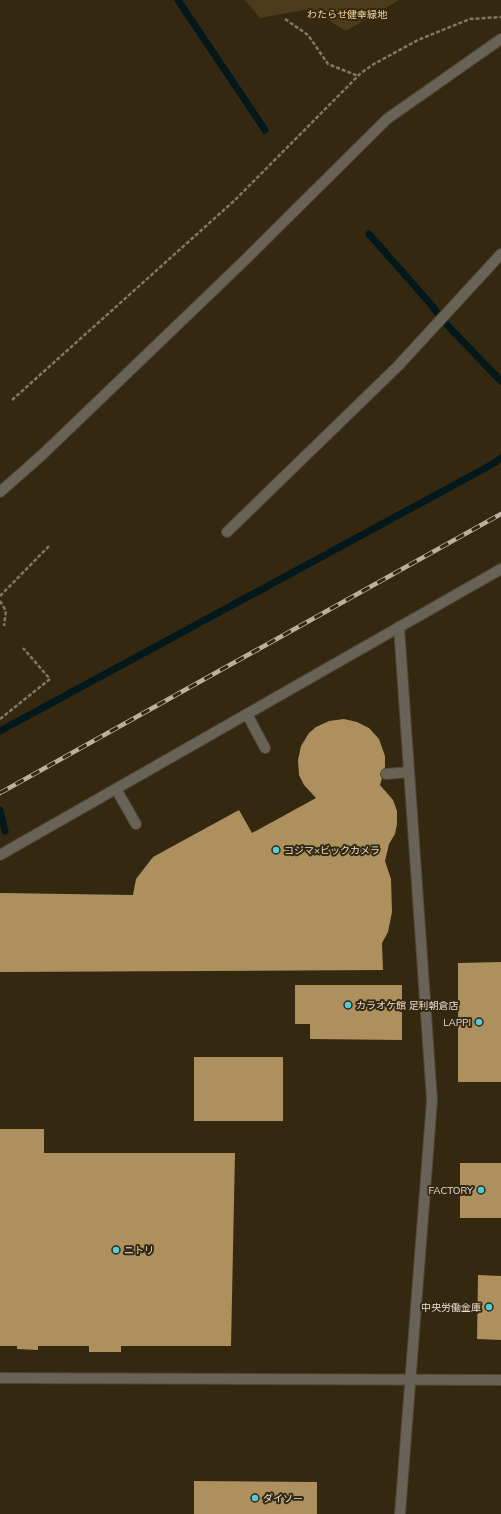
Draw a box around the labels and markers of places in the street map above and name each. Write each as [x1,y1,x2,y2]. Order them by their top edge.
place label: コジマ×ビックカメラ [284,844,380,858]
marker: コジマ×ビックカメラ [271,845,281,855]
place label: カラオケ館 足利朝倉店 [356,999,459,1013]
marker: カラオケ館 足利朝倉店 [343,1000,353,1010]
place label: LAPPI [443,1016,471,1030]
marker: LAPPI [474,1017,484,1027]
place label: FACTORY [428,1184,474,1198]
marker: FACTORY [476,1185,486,1195]
place label: ニトリ [124,1244,154,1258]
marker: ニトリ [111,1245,121,1255]
place label: 中央労働金庫 [421,1301,481,1315]
marker: 中央労働金庫 [484,1302,494,1312]
place label: ダイソー [263,1492,303,1506]
marker: ダイソー [250,1493,260,1503]

